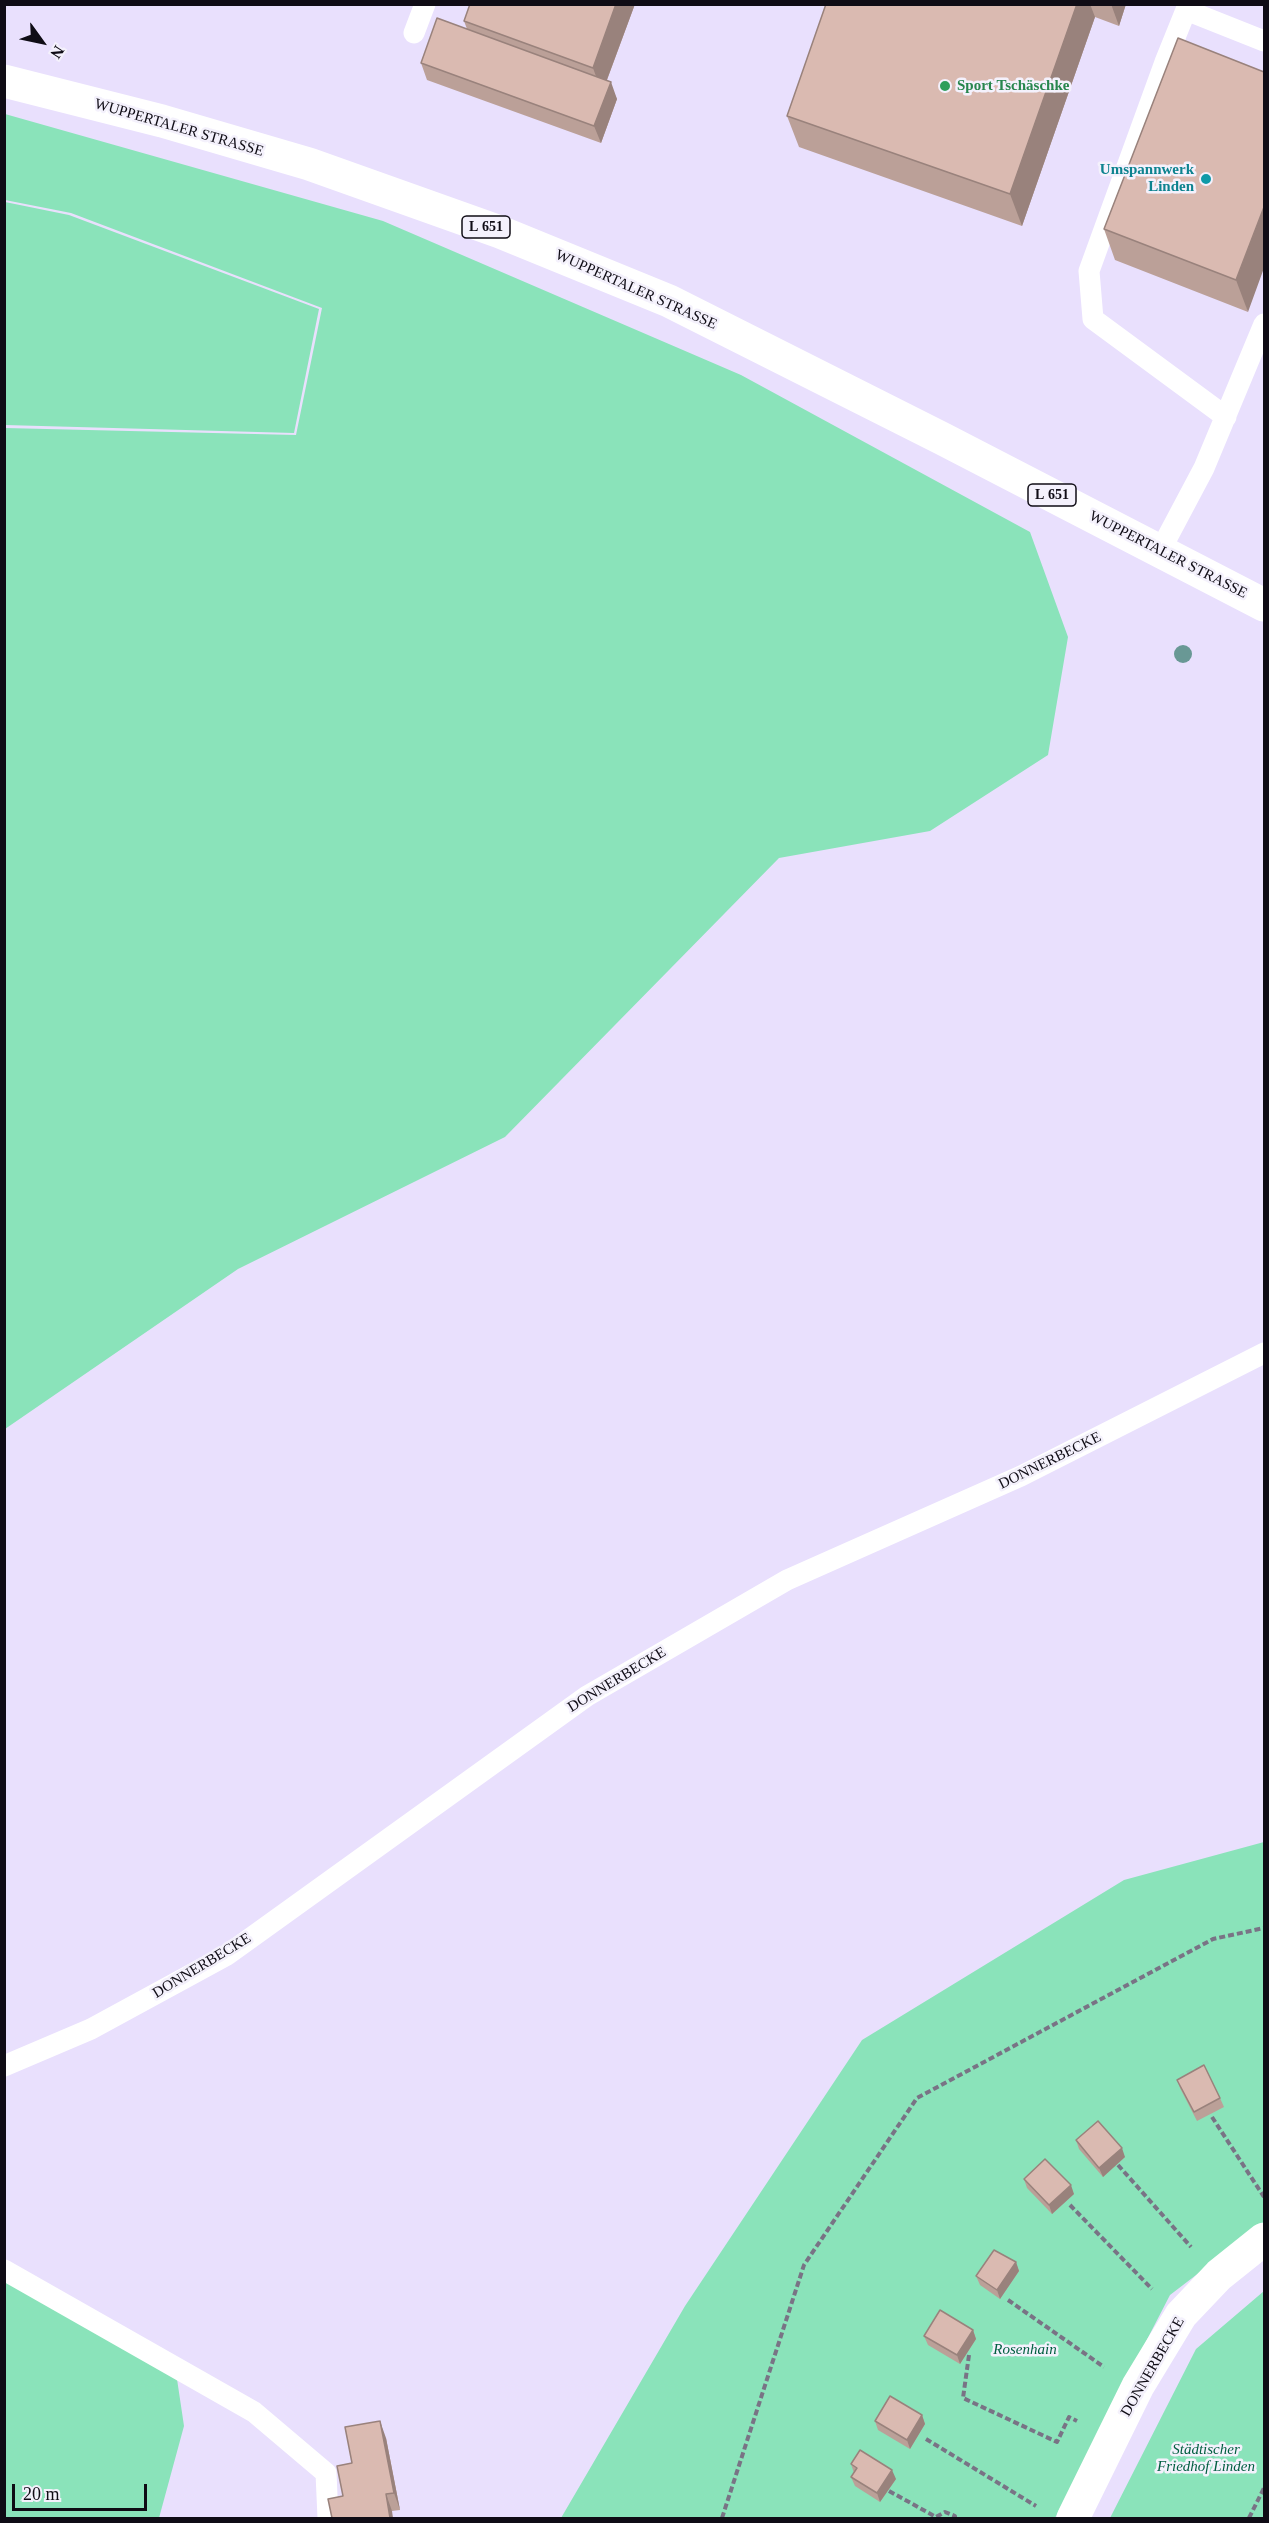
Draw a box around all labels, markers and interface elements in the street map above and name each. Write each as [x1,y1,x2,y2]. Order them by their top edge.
north arrow [12,12,72,72]
text: N [47,43,68,62]
place label: Sport Tschäschke [957,77,1069,95]
marker: Sport Tschäschke [938,79,952,93]
street label: WUPPERTALER STRASSE [92,95,266,161]
place label: Umspannwerk Linden [1100,161,1194,196]
marker: Umspannwerk Linden [1199,172,1213,186]
road number: L 651 [462,216,510,238]
street label: WUPPERTALER STRASSE [552,246,720,334]
road number: L 651 [1028,484,1076,506]
street label: WUPPERTALER STRASSE [1086,507,1250,603]
street label: DONNERBECKE [996,1428,1104,1494]
street label: DONNERBECKE [565,1644,669,1716]
street label: DONNERBECKE [150,1930,254,2002]
street label: DONNERBECKE [1117,2314,1189,2420]
park label: Rosenhain [993,2341,1057,2359]
park label: Städtischer Friedhof Linden [1157,2441,1255,2476]
scale bar [15,2472,150,2510]
text: 20 m [23,2484,60,2504]

